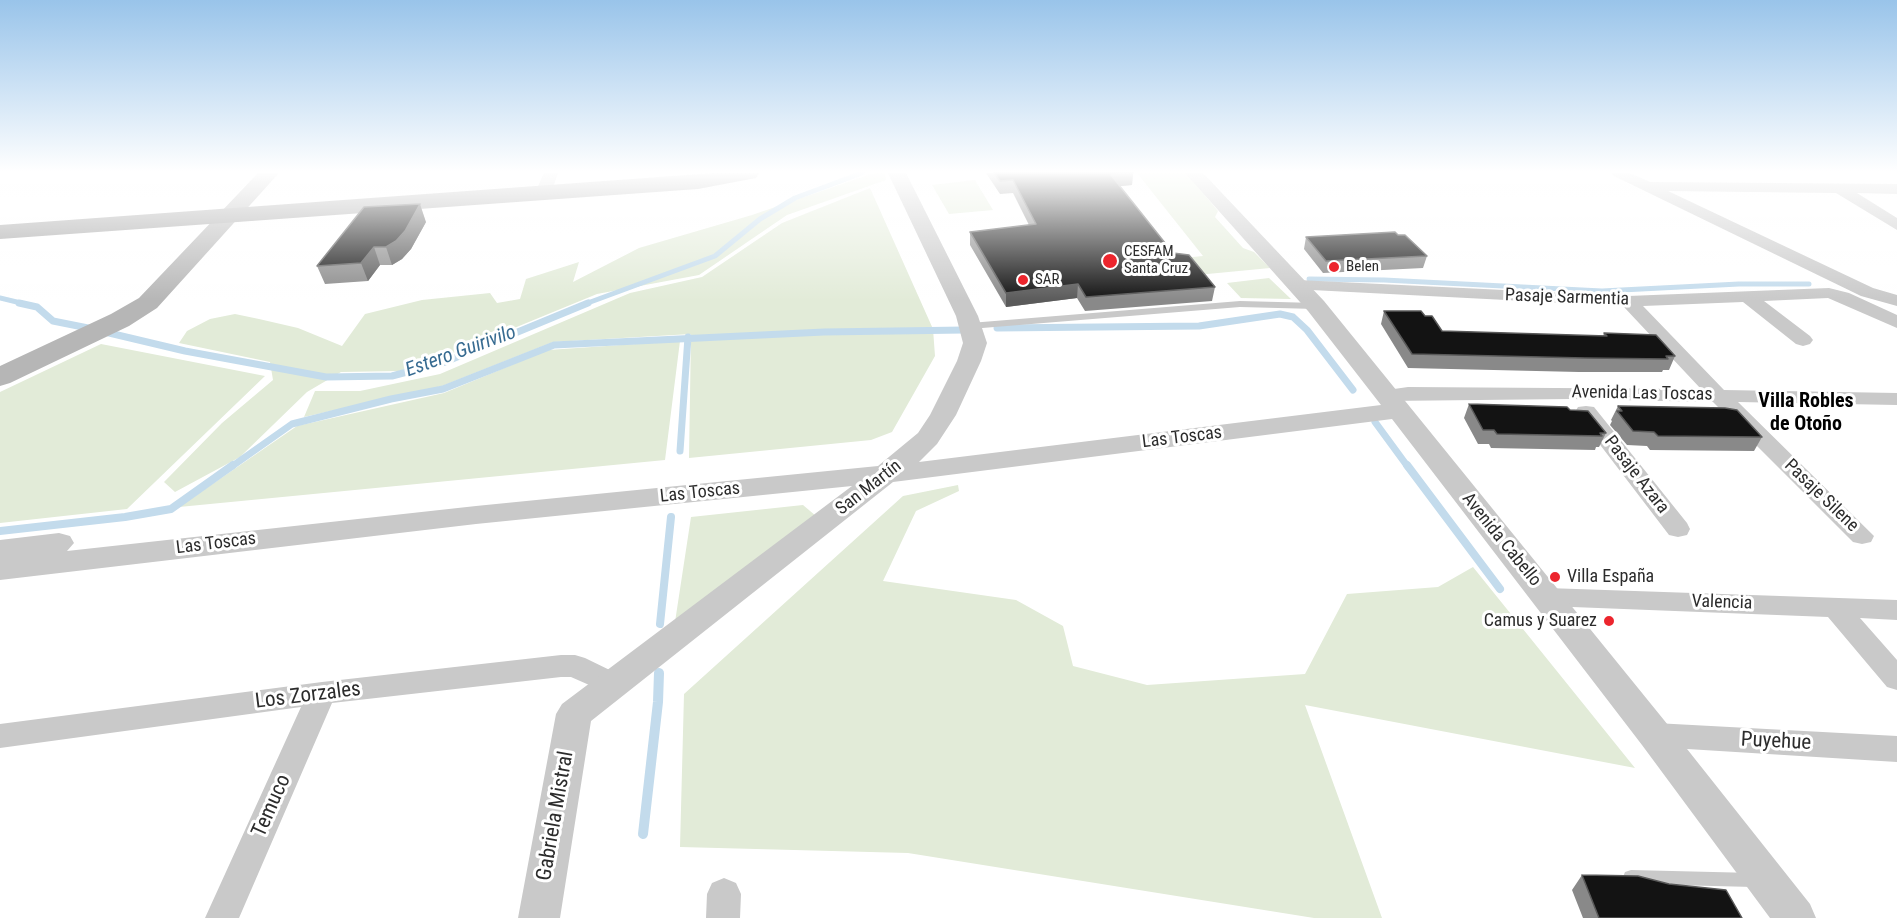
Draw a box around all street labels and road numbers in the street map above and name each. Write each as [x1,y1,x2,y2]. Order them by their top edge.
street label: Pasaje Sarmentia [1505,285,1629,311]
street label: Avenida Las Toscas [1571,382,1713,406]
street label: Las Toscas [1141,422,1223,454]
street label: Pasaje Azara [1599,432,1673,518]
street label: Pasaje Silene [1779,455,1863,537]
street label: San Martín [832,456,906,520]
street label: Las Toscas [659,478,741,508]
street label: Avenida Cabello [1457,489,1545,591]
street label: Las Toscas [175,528,257,560]
street label: Valencia [1691,591,1753,615]
street label: Los Zorzales [254,677,362,715]
street label: Puyehue [1740,728,1812,756]
street label: Gabriela Mistral [532,749,580,883]
street label: Temuco [247,771,297,841]

